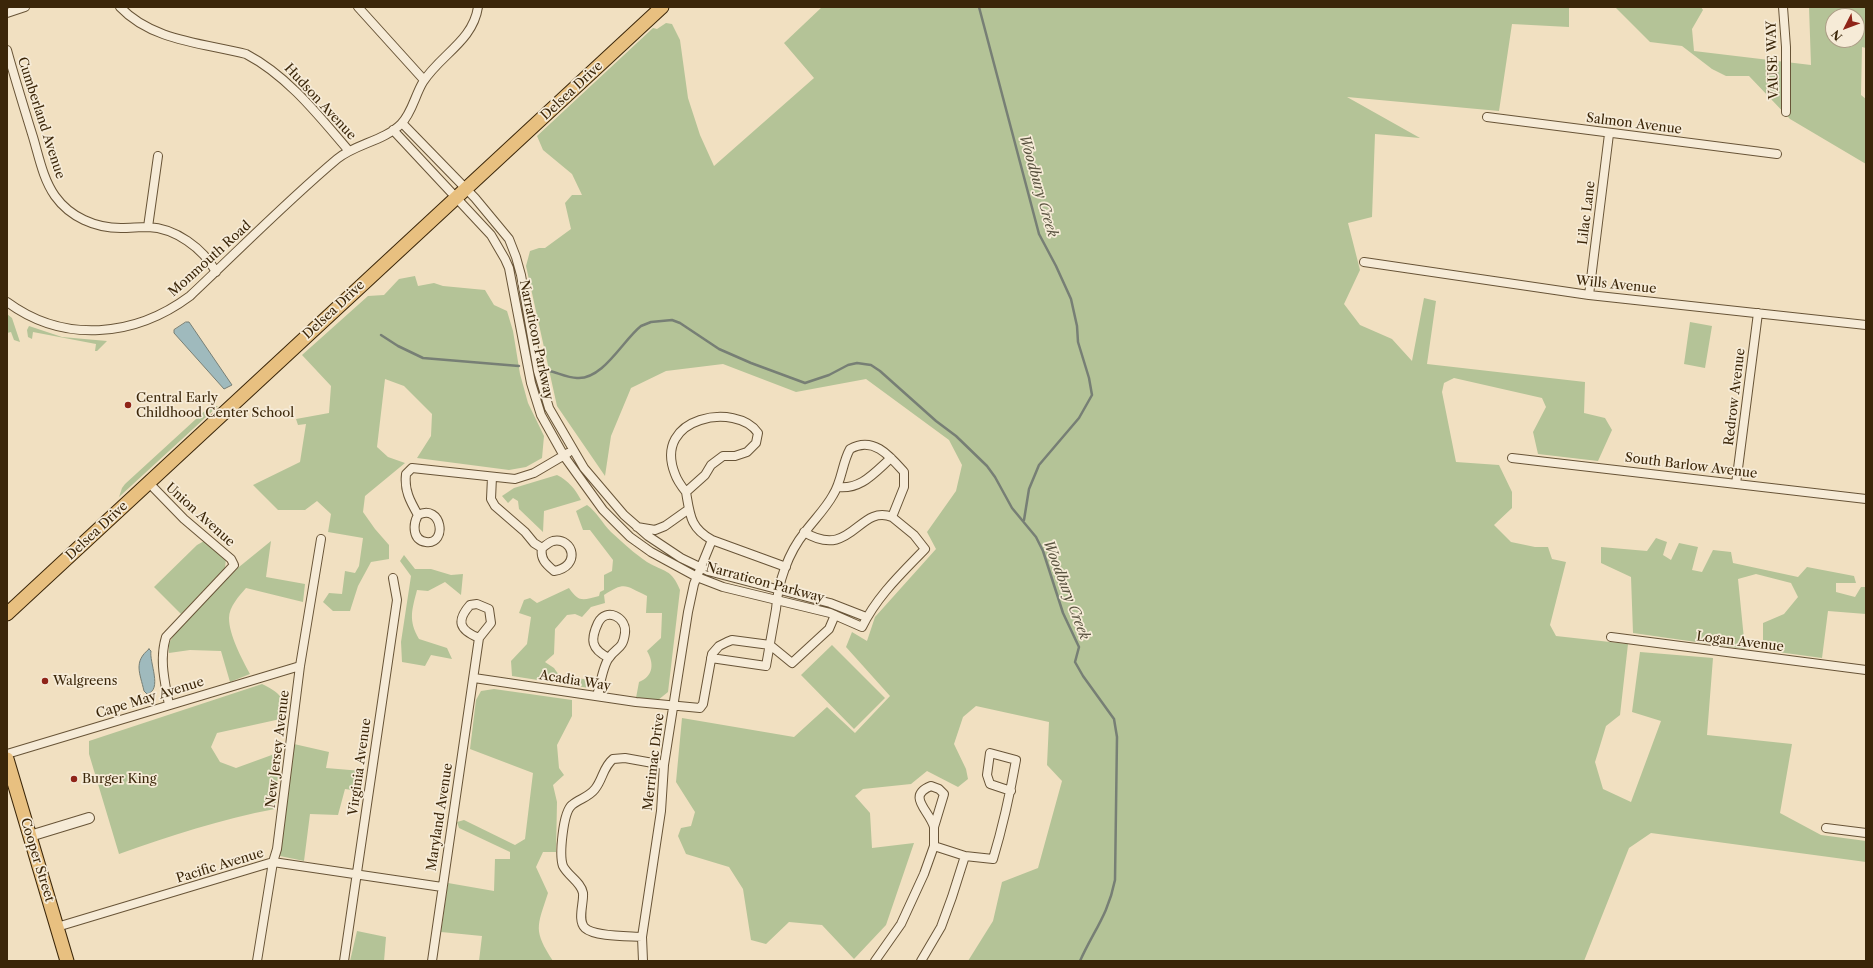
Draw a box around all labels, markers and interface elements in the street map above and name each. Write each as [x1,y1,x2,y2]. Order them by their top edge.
north arrow [1825,8,1865,48]
street label: VAUSE WAY [1764,20,1782,100]
text: N [1828,27,1845,44]
street label: Cumberland Avenue [14,55,68,181]
street label: Delsea Drive [538,58,606,124]
street label: Hudson Avenue [281,61,359,143]
street label: Salmon Avenue [1585,110,1683,138]
water label: Woodbury Creek [1015,133,1061,239]
street label: Lilac Lane [1575,180,1599,246]
street label: Monmouth Road [166,218,254,300]
street label: Wills Avenue [1575,273,1657,297]
street label: Delsea Drive [300,277,368,343]
street label: Narraticon Parkway [516,279,556,401]
street label: Redrow Avenue [1721,347,1749,447]
place label: Central Early Childhood Center School [136,390,294,421]
marker: Central Early Childhood Center School [123,400,133,410]
street label: South Barlow Avenue [1624,450,1758,482]
street label: Union Avenue [162,480,238,550]
street label: Delsea Drive [63,498,131,564]
water label: Woodbury Creek [1039,538,1093,642]
street label: Narraticon Parkway [704,560,826,606]
street label: Logan Avenue [1695,629,1785,655]
street label: Acadia Way [538,668,612,694]
place label: Walgreens [53,673,117,689]
street label: Cape May Avenue [94,674,206,722]
marker: Walgreens [40,676,50,686]
street label: New Jersey Avenue [263,689,293,809]
street label: Merrimac Drive [640,712,668,812]
street label: Virginia Avenue [345,717,375,817]
street label: Maryland Avenue [424,762,456,872]
place label: Burger King [82,771,157,787]
marker: Burger King [69,774,79,784]
street label: Cooper Street [17,816,57,904]
street label: Pacific Avenue [174,845,266,887]

